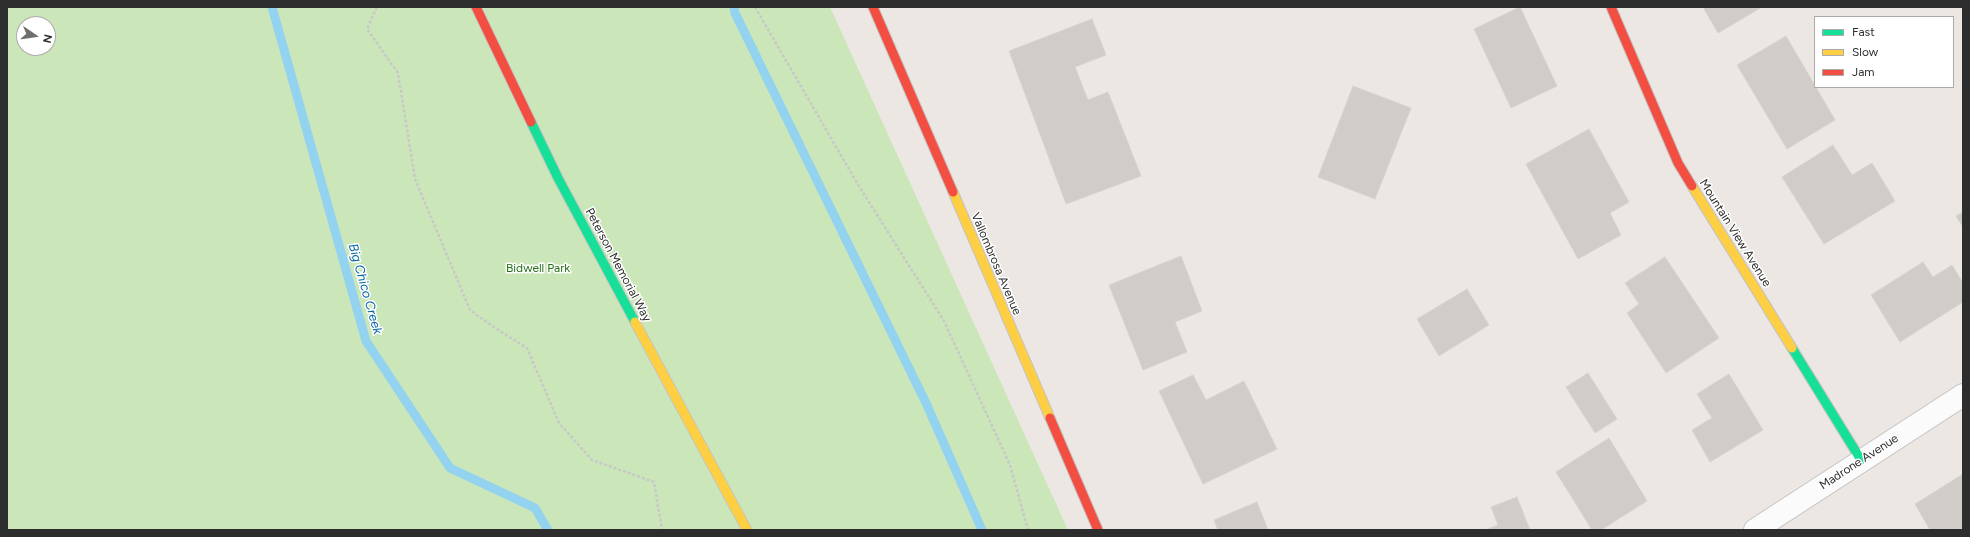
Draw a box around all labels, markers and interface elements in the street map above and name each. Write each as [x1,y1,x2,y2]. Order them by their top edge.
north arrow [16,16,56,56]
legend [1814,16,1954,88]
text: Fast [1852,25,1875,39]
text: N [40,33,54,44]
text: Slow [1852,45,1878,59]
text: Jam [1852,65,1875,79]
street label: Mountain View Avenue [1696,177,1774,289]
street label: Peterson Memorial Way [582,206,654,324]
street label: Vallombrosa Avenue [968,211,1024,317]
water label: Big Chico Creek [345,242,385,336]
park label: Bidwell Park [506,261,570,275]
street label: Madrone Avenue [1817,431,1901,493]

